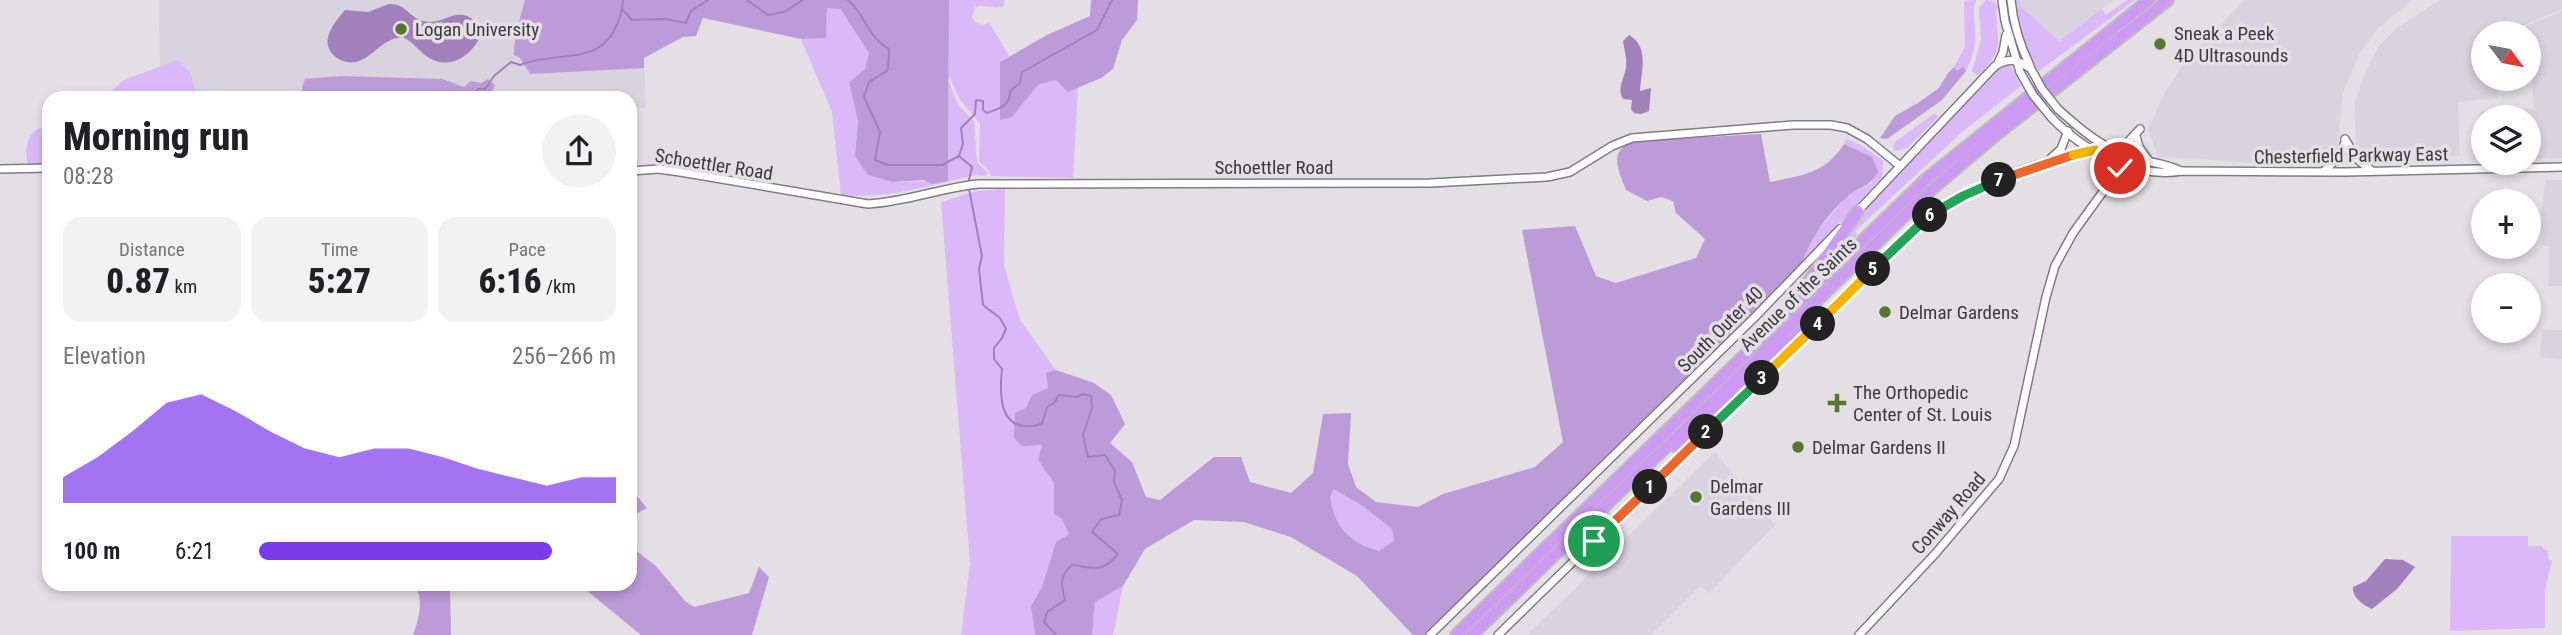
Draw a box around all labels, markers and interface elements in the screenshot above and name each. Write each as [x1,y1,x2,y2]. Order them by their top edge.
place label: Logan University [415,18,539,41]
marker: Logan University [393,21,409,37]
north arrow [2471,21,2541,91]
map controls [2471,21,2541,343]
place label: Sneak a Peek 4D Ultrasounds [2174,22,2288,67]
marker: Sneak a Peek 4D Ultrasounds [2152,36,2168,52]
button: layers [2471,105,2541,175]
button: share [542,114,616,188]
text: Morning run [63,115,249,159]
pin [2090,138,2150,198]
street label: Chesterfield Parkway East [2254,142,2448,169]
street label: Schoettler Road [653,144,775,185]
icon: check [2101,149,2139,187]
street label: Schoettler Road [1214,156,1334,179]
pin: 7 [1982,162,2016,198]
text: 08:28 [63,163,114,190]
text: 7 [1994,168,2003,191]
button: + [2471,189,2541,259]
pin: 6 [1912,198,1948,232]
text: 6 [1925,203,1934,226]
street label: Avenue of the Saints [1735,233,1862,356]
text: Distance [119,238,185,261]
text: Time [321,238,358,261]
text: Pace [509,238,546,261]
pin: 5 [1856,252,1890,286]
text: 5 [1868,257,1877,280]
text: 0.87 [106,261,170,302]
text: 5:27 [308,261,371,302]
text: 6:16 [478,261,542,302]
button: − [2471,273,2541,343]
text: km [170,275,197,298]
text: /km [542,275,576,298]
street label: South Outer 40 [1673,282,1768,377]
place label: Delmar Gardens [1899,301,2019,324]
marker: Delmar Gardens [1877,304,1893,320]
pin: 4 [1800,306,1836,342]
text: 4 [1813,312,1822,335]
text: Elevation [63,343,146,370]
text: 256–266 m [512,343,616,370]
pin: 3 [1744,360,1780,396]
text: 3 [1757,366,1766,389]
place label: The Orthopedic Center of St. Louis [1853,381,1992,426]
marker: The Orthopedic Center of St. Louis [1827,393,1847,413]
pin: 2 [1688,414,1724,450]
text: 2 [1701,420,1710,443]
place label: Delmar Gardens II [1812,436,1946,459]
marker: Delmar Gardens II [1790,439,1806,455]
street label: Conway Road [1906,468,1990,559]
pin: 1 [1632,470,1668,504]
text: 1 [1645,475,1654,498]
place label: Delmar Gardens III [1710,475,1791,520]
marker: Delmar Gardens III [1688,489,1704,505]
pin [1564,511,1624,571]
icon: arrive [1575,522,1613,560]
text: 100 m [63,538,120,565]
text: 6:21 [175,538,214,565]

